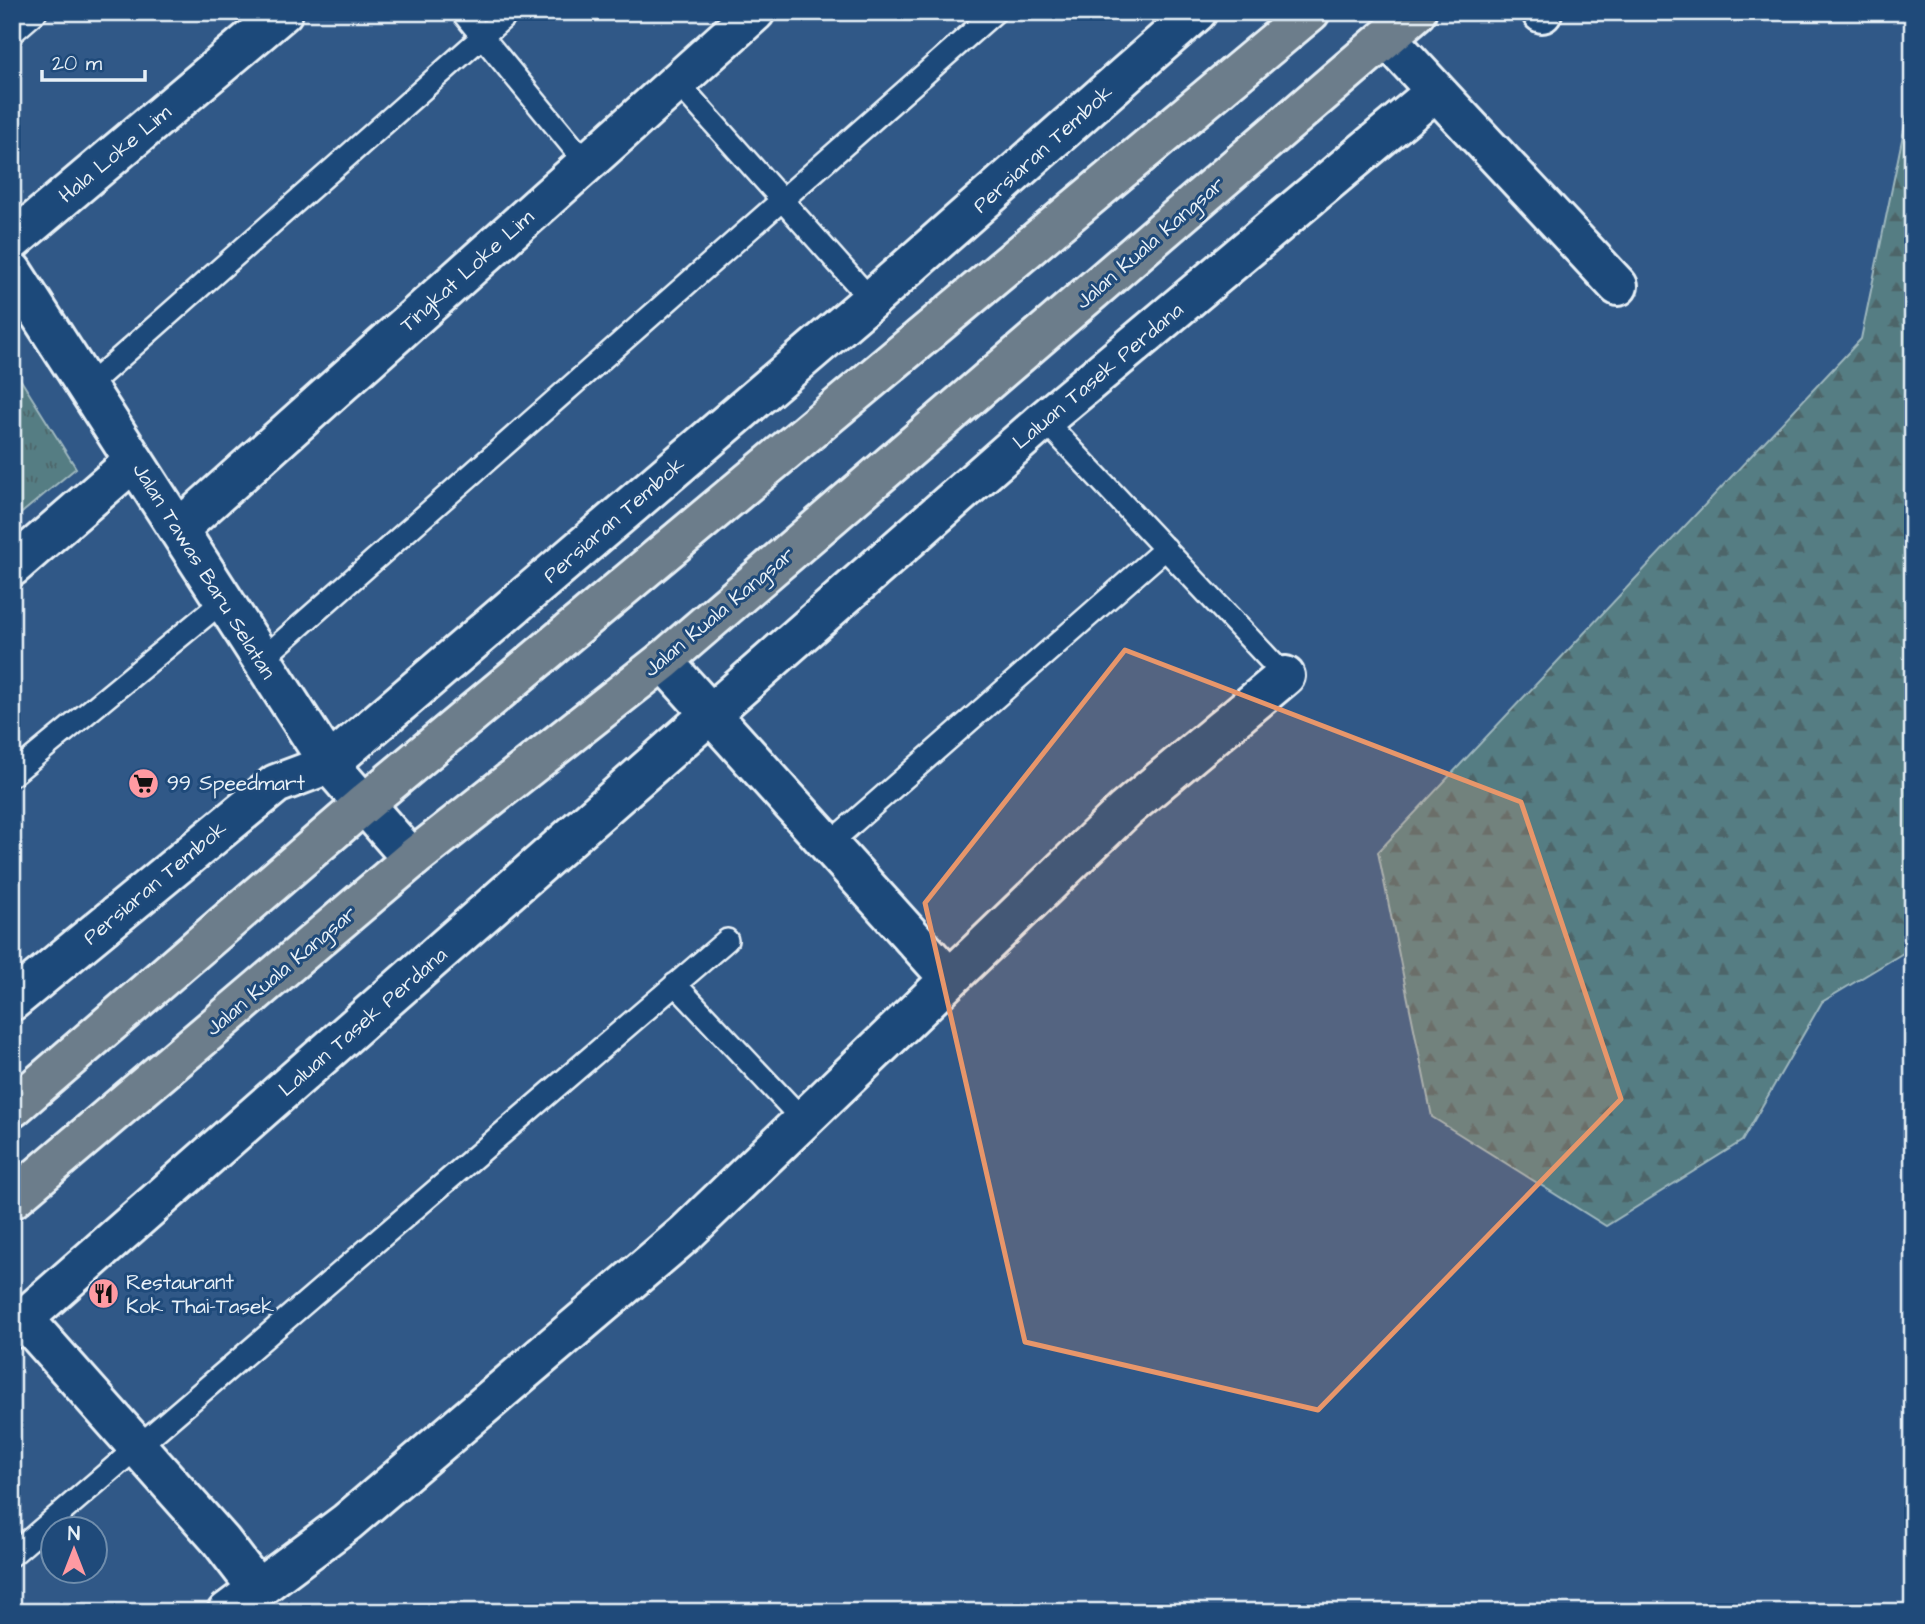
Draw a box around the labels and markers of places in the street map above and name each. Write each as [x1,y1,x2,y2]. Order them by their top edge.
supermarket icon: 99 Speedmart [127,766,161,800]
place label: 99 Speedmart [167,769,306,799]
place label: Restaurant Kok Thai-Tasek [126,1268,274,1321]
restaurant icon: Restaurant Kok Thai-Tasek [86,1277,120,1311]

